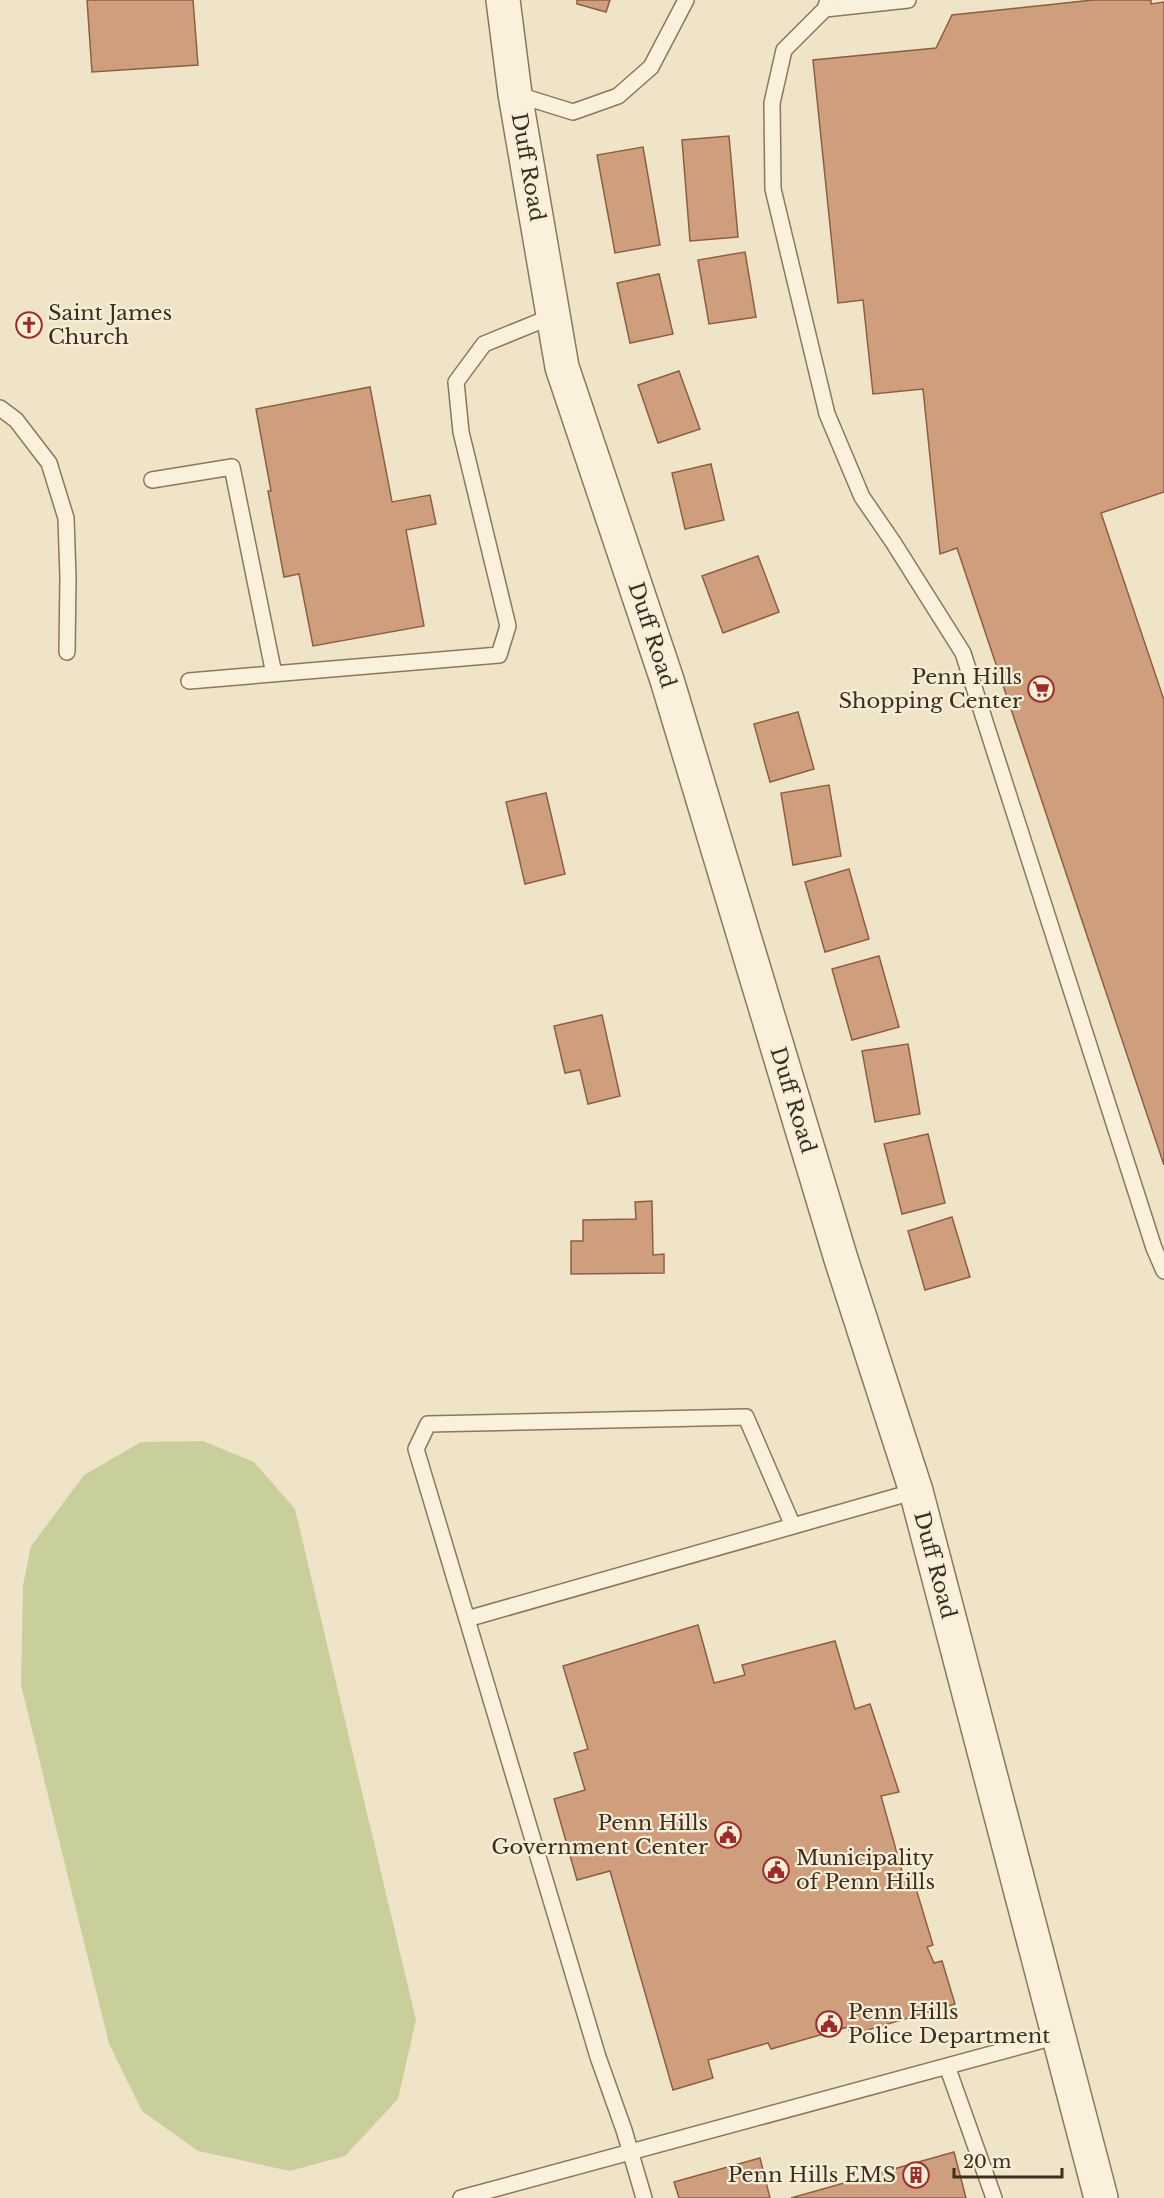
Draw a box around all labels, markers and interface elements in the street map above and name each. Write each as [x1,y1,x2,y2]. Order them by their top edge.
street label: Duff Road [506,111,550,223]
place label: Saint James Church [48,300,172,350]
church icon: Saint James Church [14,310,44,340]
street label: Duff Road [623,579,681,691]
place label: Penn Hills Shopping Center [838,664,1022,714]
supermarket icon: Penn Hills Shopping Center [1026,674,1056,704]
street label: Duff Road [765,1044,821,1156]
street label: Duff Road [908,1509,962,1621]
place label: Penn Hills Government Center [491,1810,708,1860]
public building icon: Penn Hills Government Center [713,1820,743,1850]
place label: Municipality of Penn Hills [796,1845,935,1895]
public building icon: Municipality of Penn Hills [761,1855,791,1885]
place label: Penn Hills Police Department [848,1999,1050,2049]
public building icon: Penn Hills Police Department [814,2009,844,2039]
scale bar [954,2141,1062,2179]
text: 20 m [963,2151,1011,2173]
building icon: Penn Hills EMS [901,2160,931,2190]
place label: Penn Hills EMS [728,2162,896,2188]

